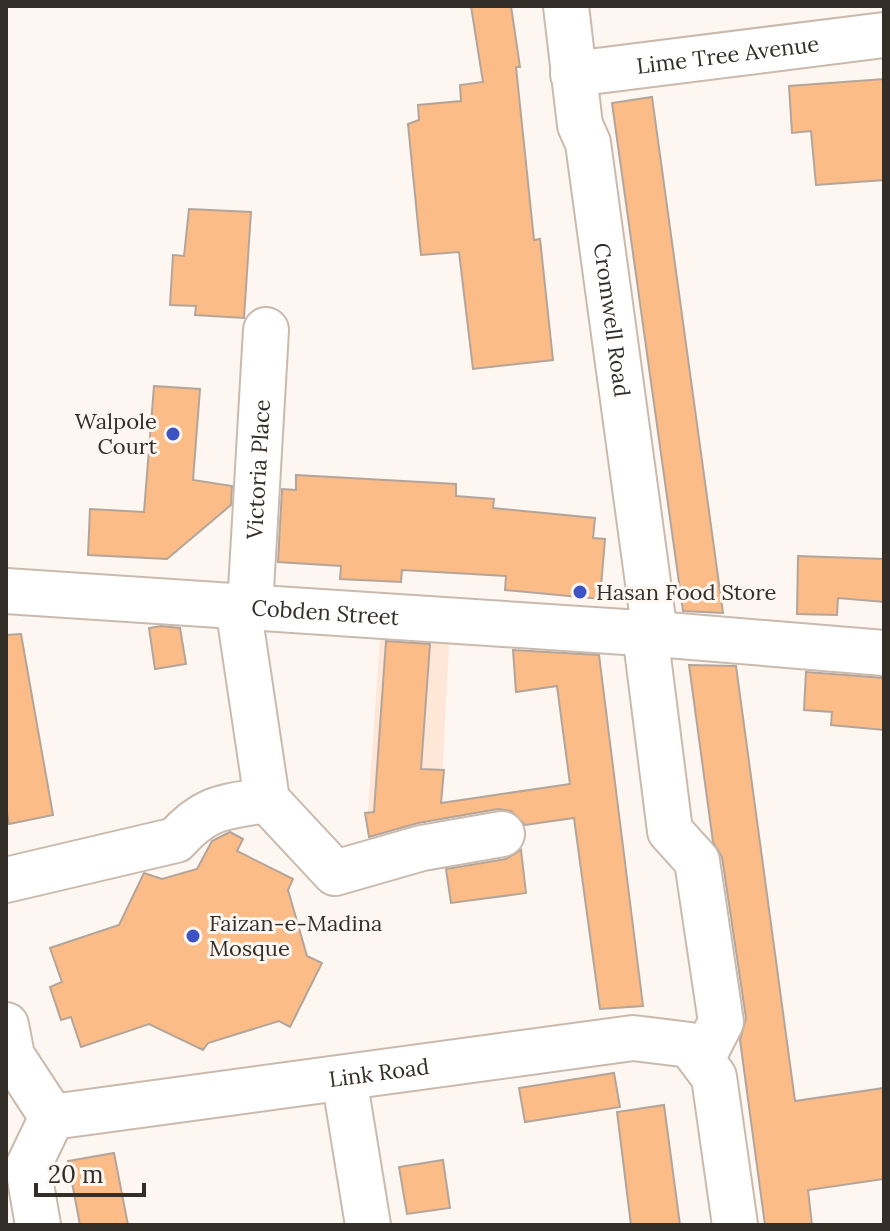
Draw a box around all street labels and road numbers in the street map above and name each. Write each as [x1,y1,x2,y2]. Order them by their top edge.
street label: Lime Tree Avenue [635,29,821,80]
street label: Cromwell Road [588,241,637,399]
street label: Victoria Place [240,398,276,541]
street label: Cobden Street [251,593,400,631]
street label: Link Road [327,1052,431,1093]

